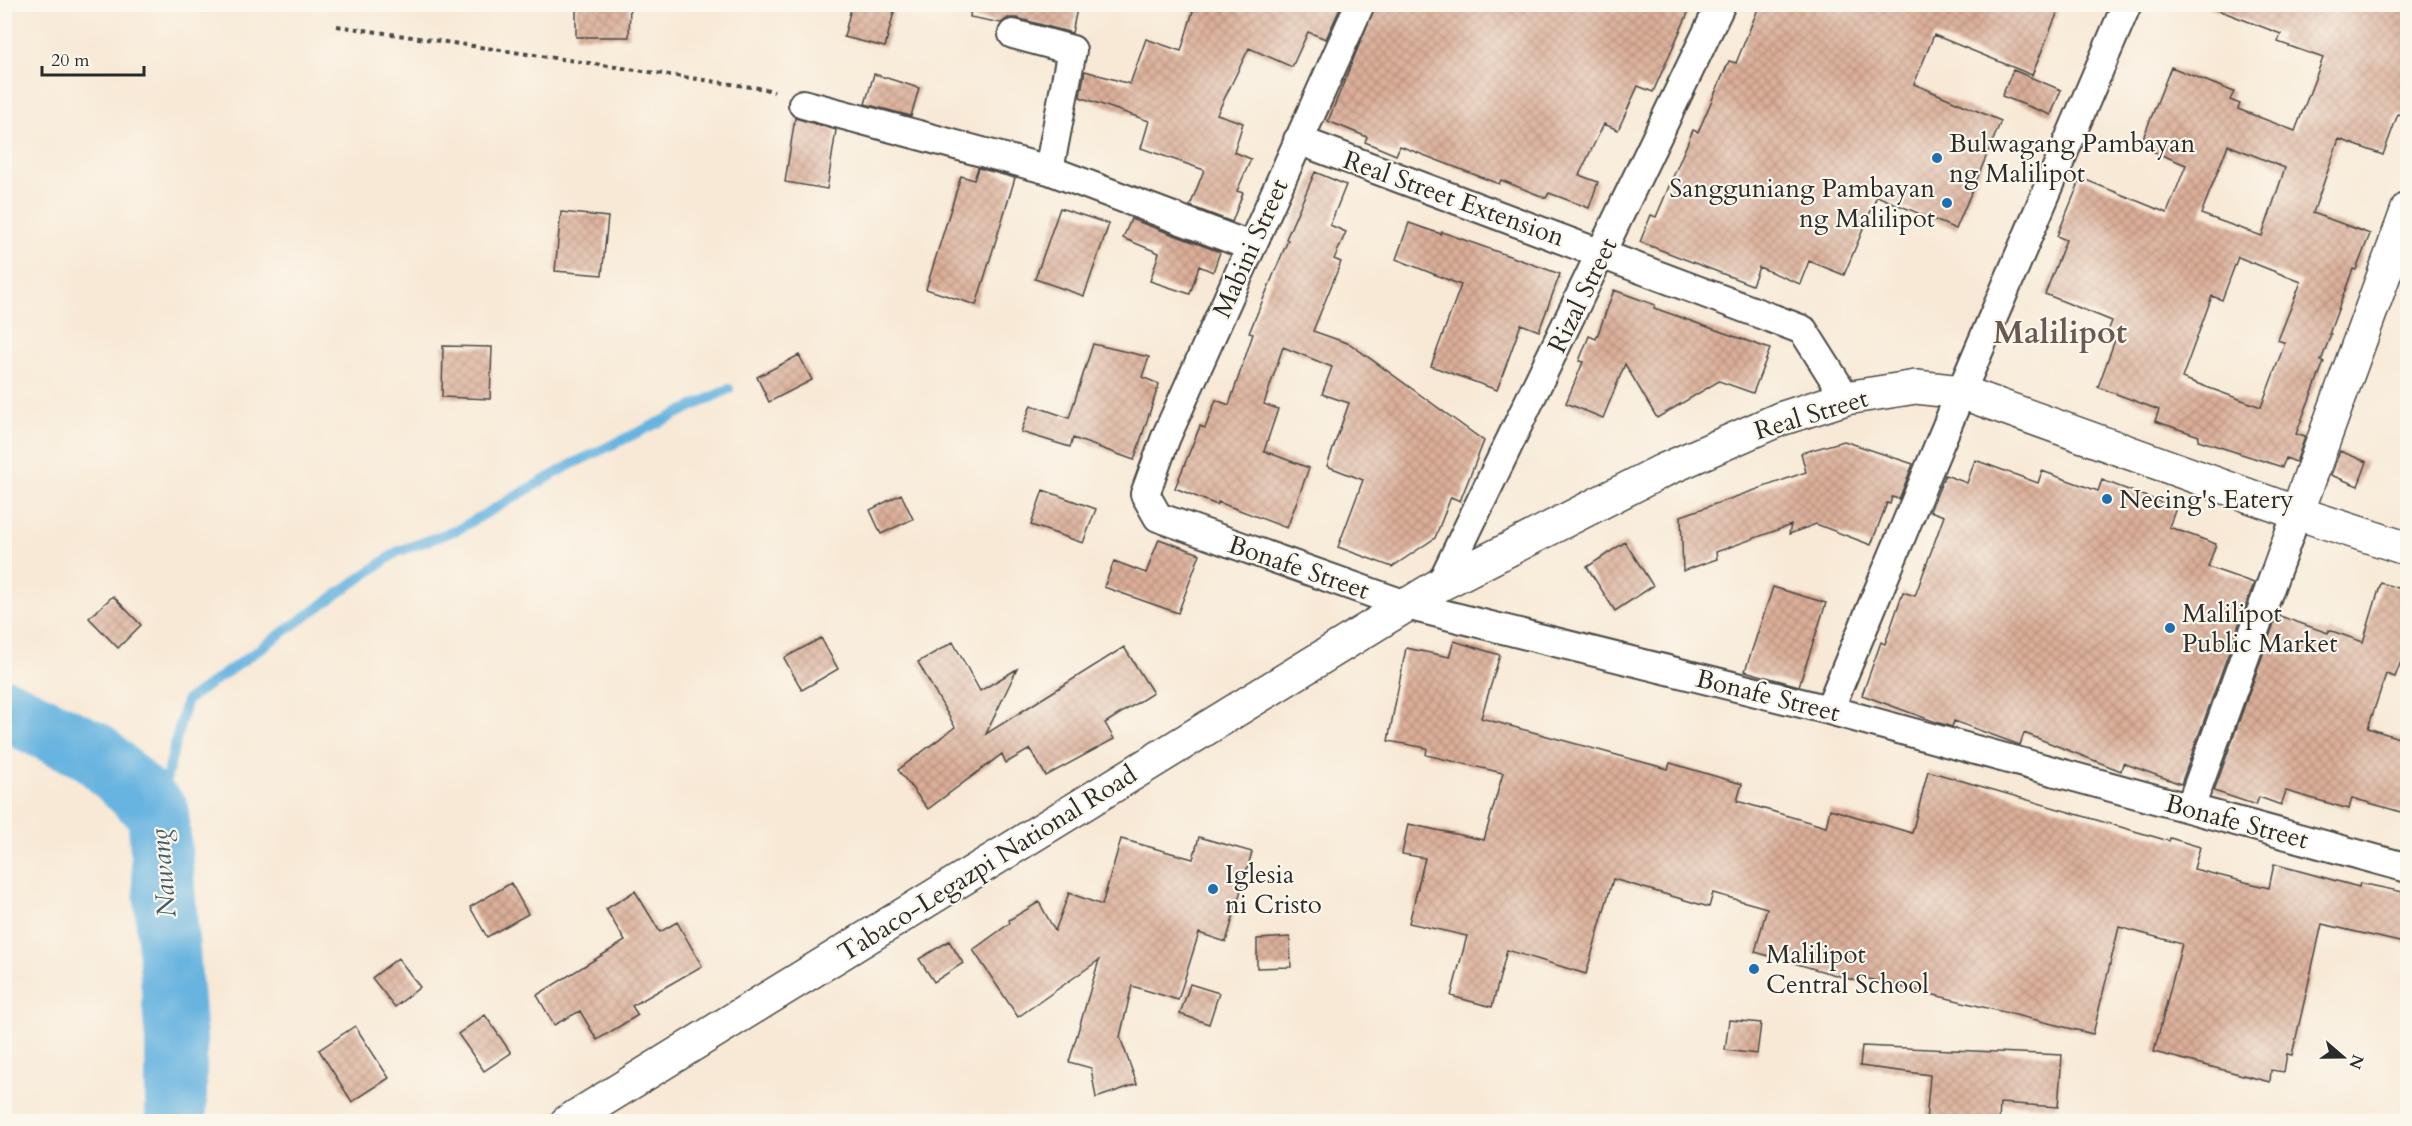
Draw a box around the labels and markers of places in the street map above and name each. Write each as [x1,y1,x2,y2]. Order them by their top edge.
place label: Bulwagang Pambayan ng Malilipot [1949,126,2196,191]
marker: Bulwagang Pambayan ng Malilipot [1930,151,1944,165]
place label: Sangguniang Pambayan ng Malilipot [1669,171,1935,236]
marker: Sangguniang Pambayan ng Malilipot [1940,196,1954,210]
place label: Necing's Eatery [2119,482,2294,517]
marker: Necing's Eatery [2100,492,2114,506]
place label: Malilipot Public Market [2182,596,2338,661]
marker: Malilipot Public Market [2163,621,2177,635]
place label: Iglesia ni Cristo [1225,857,1322,922]
marker: Iglesia ni Cristo [1206,882,1220,896]
place label: Malilipot Central School [1766,937,1929,1002]
marker: Malilipot Central School [1747,962,1761,976]

